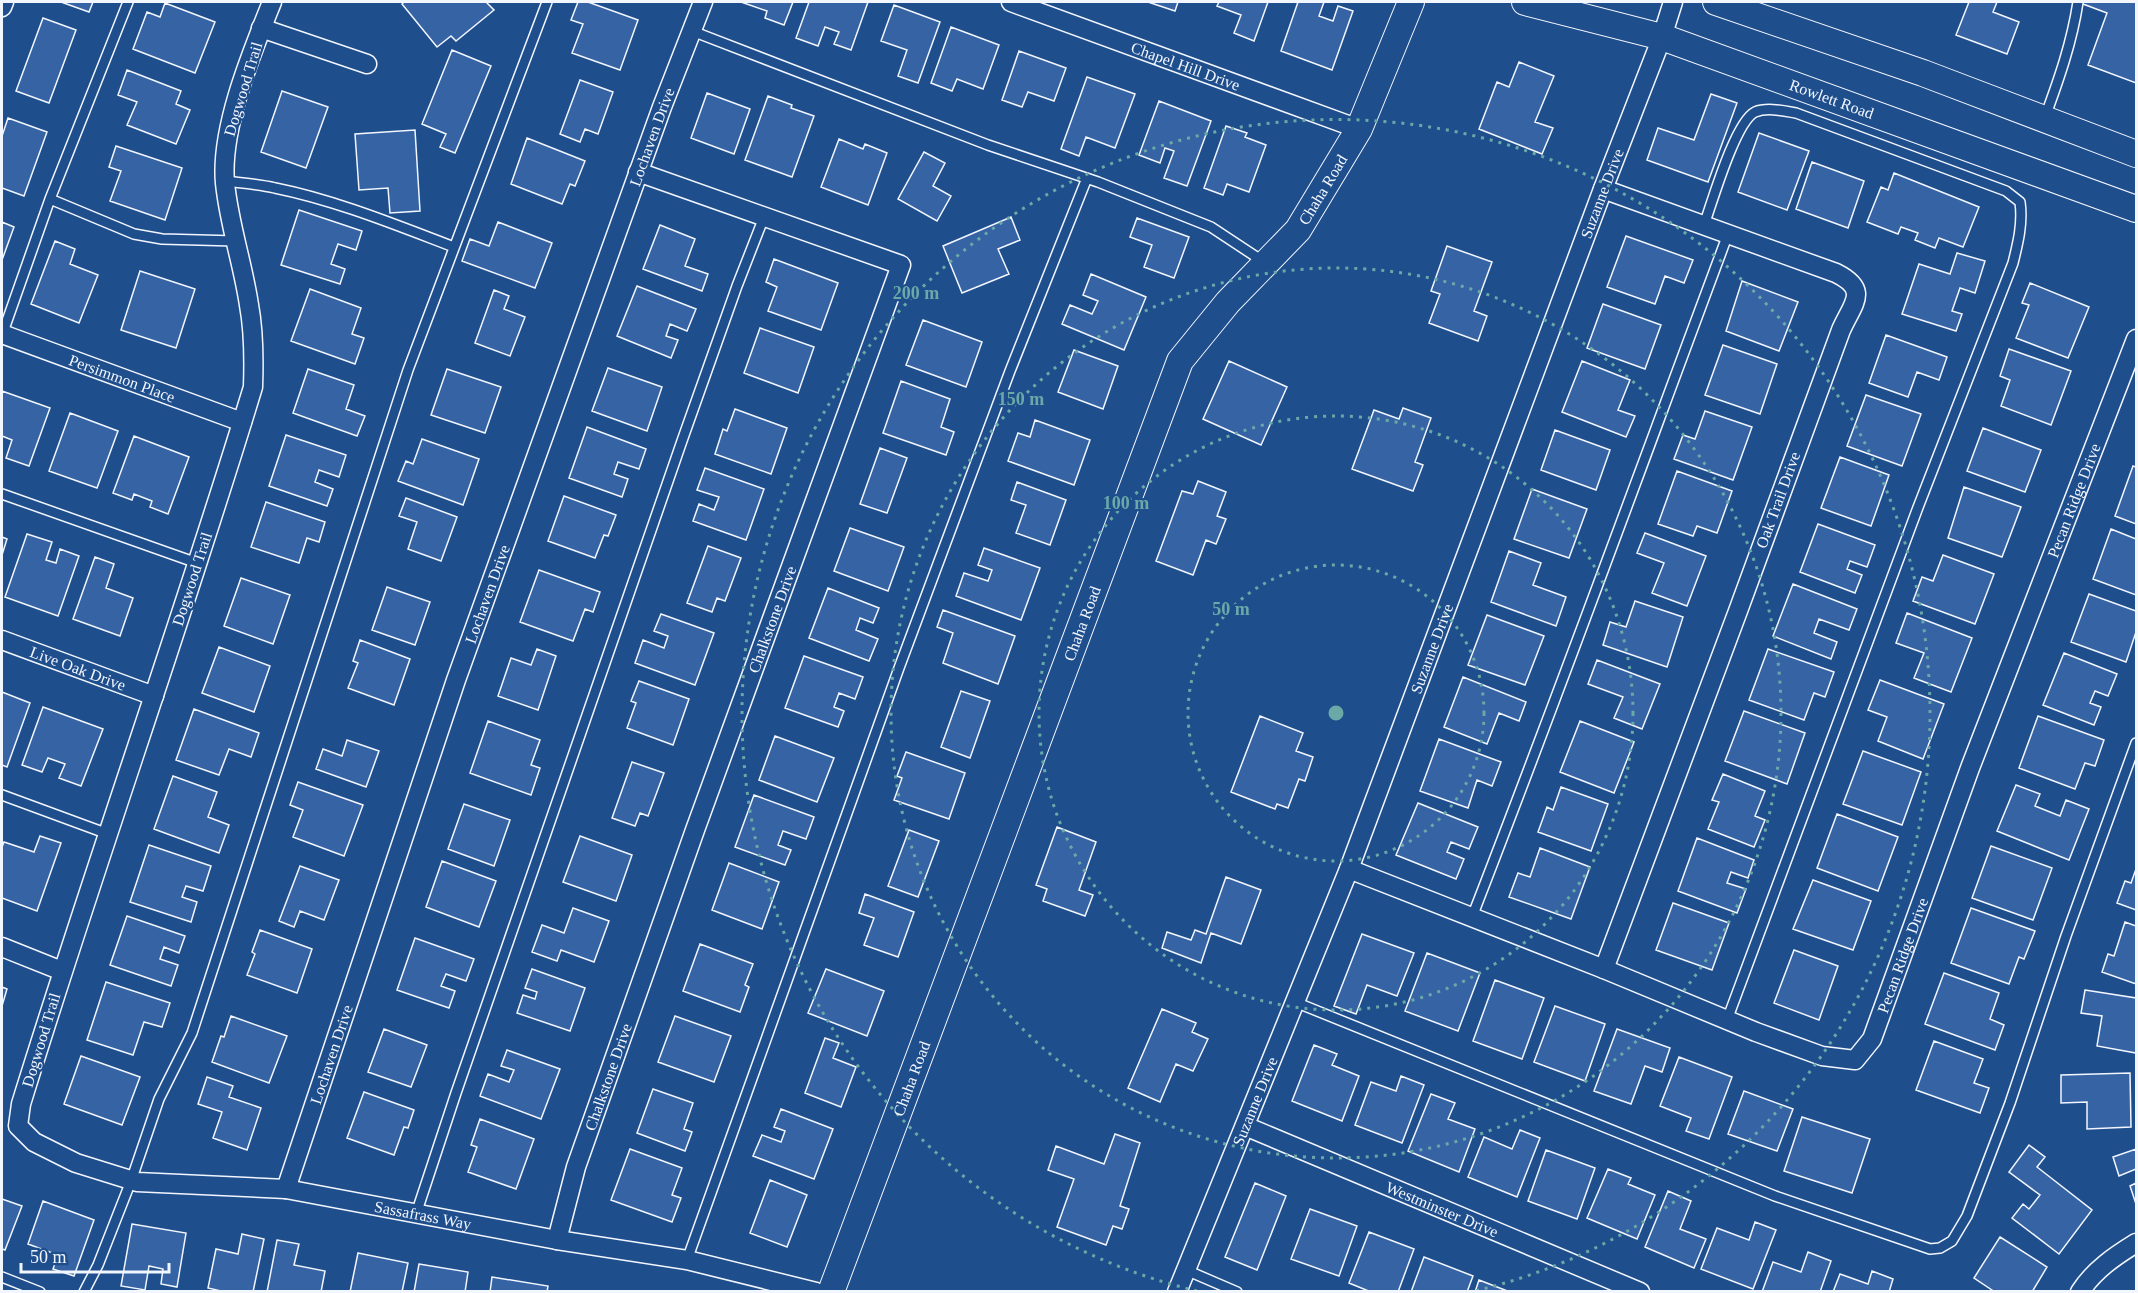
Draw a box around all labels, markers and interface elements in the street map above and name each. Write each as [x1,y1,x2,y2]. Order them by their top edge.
street label: Chapel Hill Drive [1129,38,1243,93]
street label: Dogwood Trail [221,39,266,138]
street label: Rowlett Road [1787,76,1876,122]
street label: Lochaven Drive [626,85,677,188]
street label: Suzanne Drive [1577,146,1626,241]
street label: Chaha Road [1295,151,1350,228]
text: 200 m [893,283,939,303]
street label: Persimmon Place [67,351,178,405]
text: 150 m [998,389,1044,409]
street label: Pecan Ridge Drive [2044,441,2103,560]
street label: Oak Trail Drive [1753,449,1803,551]
text: 100 m [1103,493,1149,513]
street label: Dogwood Trail [169,530,216,628]
street label: Lochaven Drive [461,542,512,646]
street label: Chalkstone Drive [745,564,799,675]
street label: Chaha Road [1060,584,1103,663]
text: 50 m [1212,599,1250,619]
street label: Suzanne Drive [1407,601,1456,696]
street label: Live Oak Drive [28,643,128,693]
centre of rings [1326,703,1346,723]
street label: Pecan Ridge Drive [1874,895,1931,1015]
street label: Dogwood Trail [19,990,64,1089]
street label: Lochaven Drive [307,1003,355,1106]
street label: Chalkstone Drive [581,1021,635,1133]
street label: Chaha Road [889,1039,933,1118]
street label: Suzanne Drive [1229,1054,1280,1148]
street label: Westminster Drive [1384,1178,1501,1240]
street label: Sassafrass Way [373,1197,473,1233]
scale bar [21,1236,170,1274]
text: 50 m [30,1247,67,1267]

